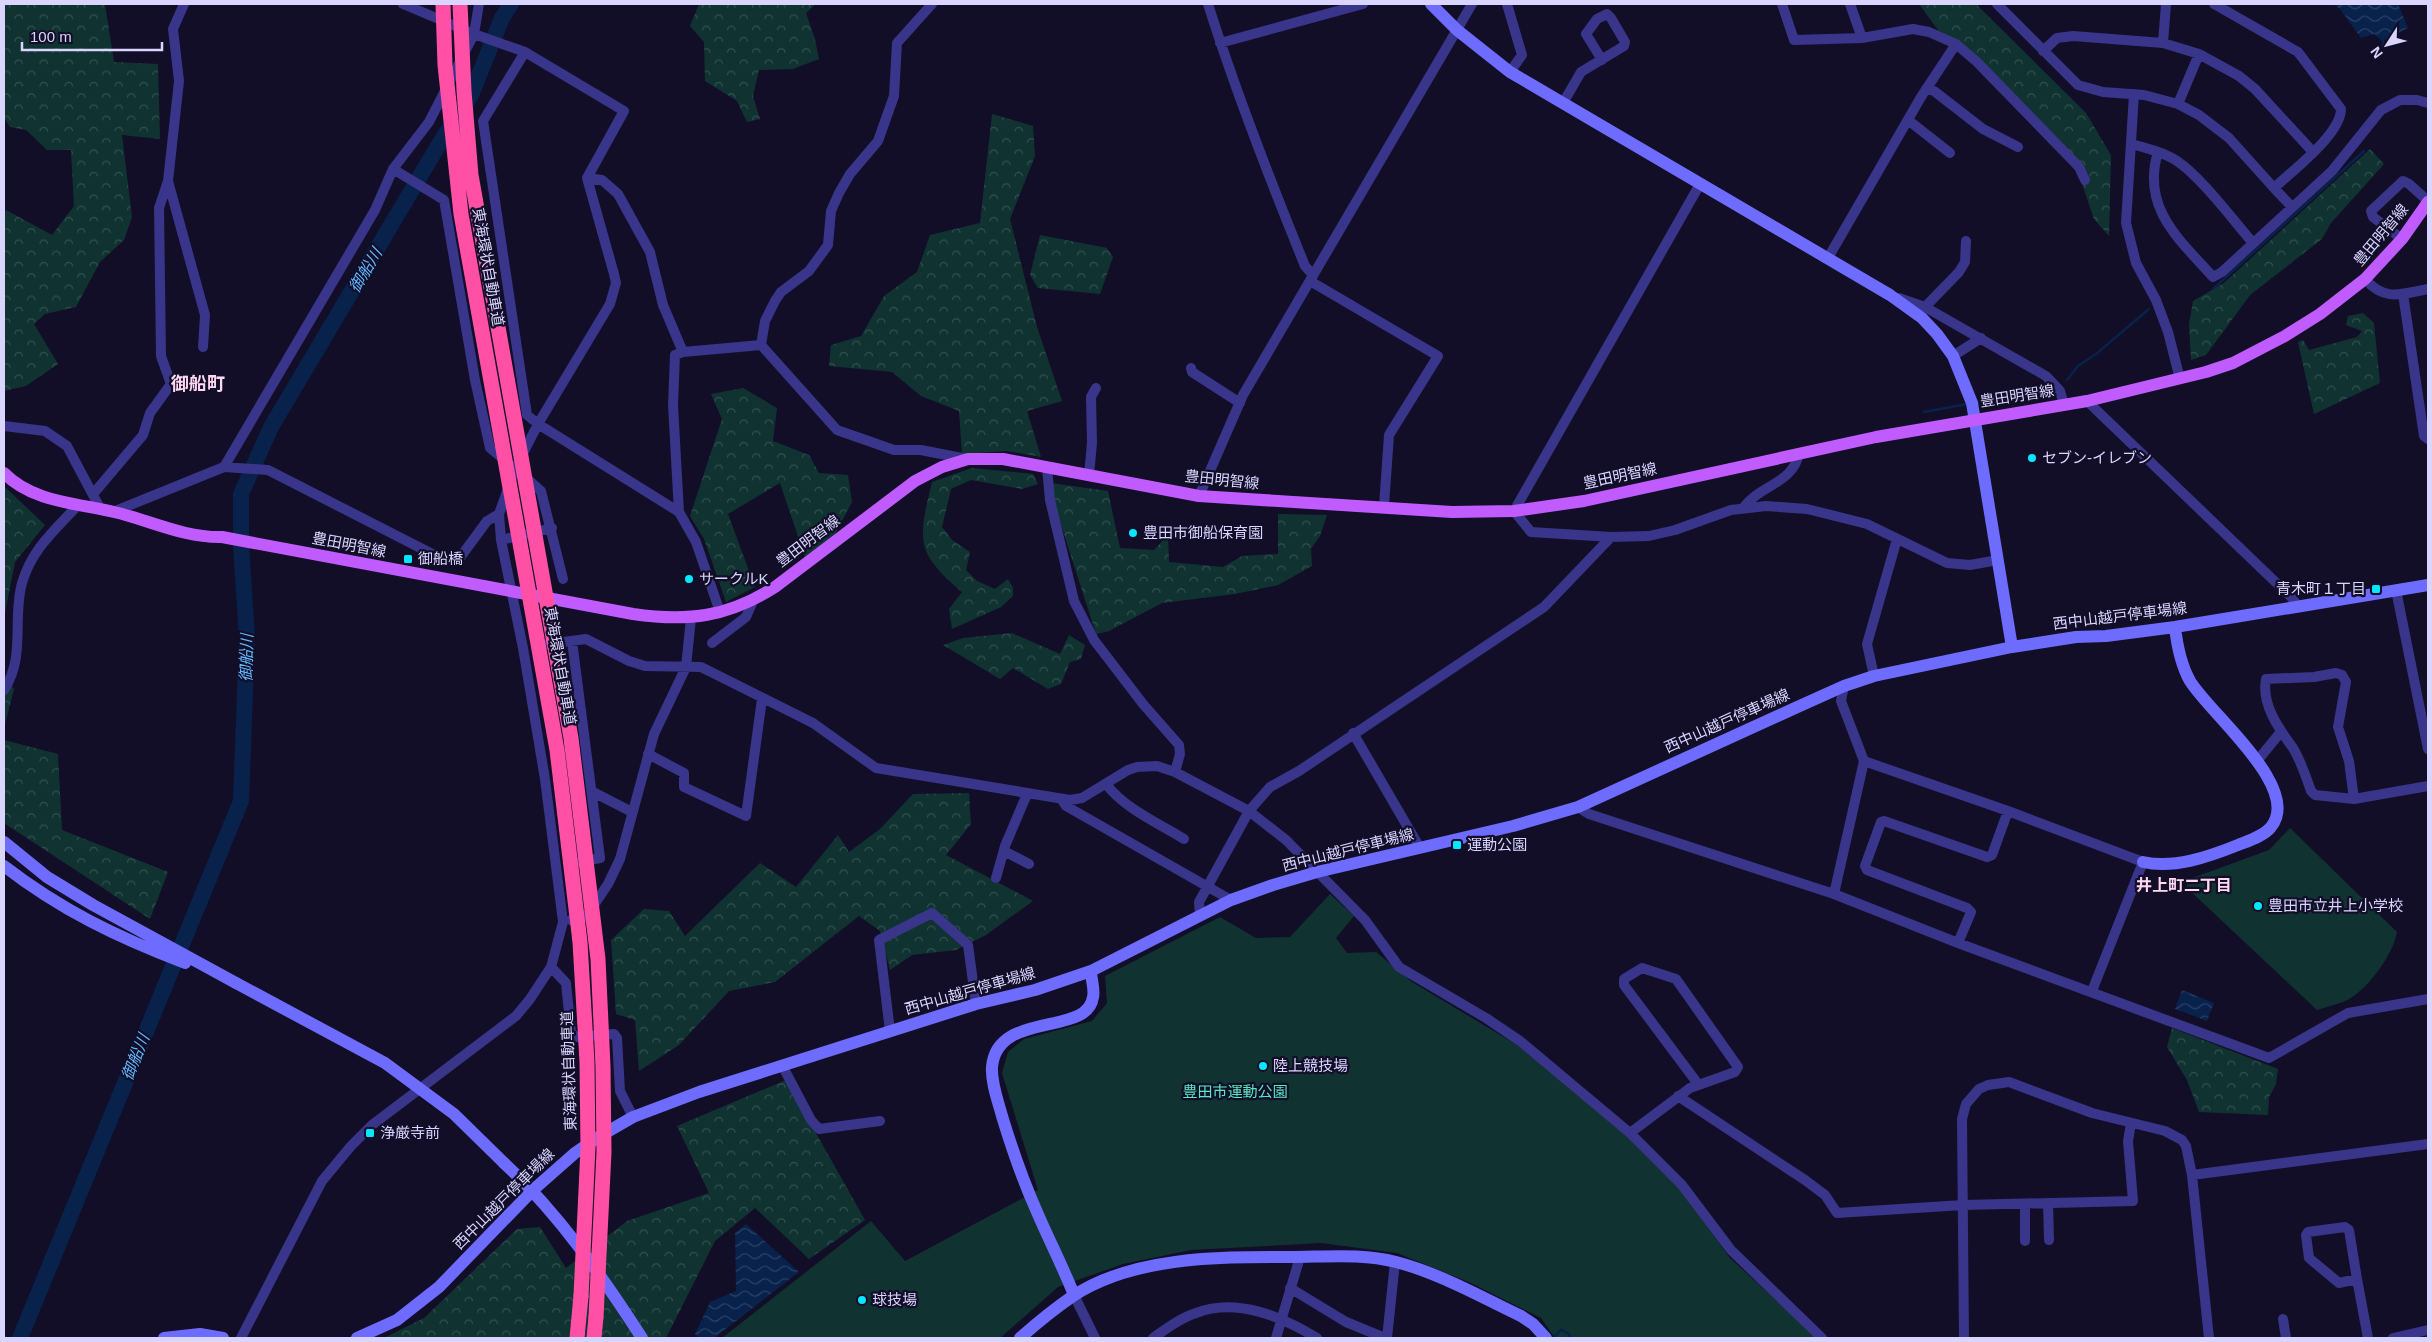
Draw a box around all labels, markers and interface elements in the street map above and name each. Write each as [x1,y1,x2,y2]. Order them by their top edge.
scale bar [22,20,162,52]
north arrow [2362,20,2412,70]
text: 100 m [30,28,72,45]
text: N [2367,44,2386,61]
street label: 豊田明智線 [2350,200,2411,269]
street label: 東海環状自動車道 [470,206,507,327]
water label: 御船川 [346,244,386,295]
district label: 御船町 [170,374,225,394]
street label: 豊田明智線 [1979,381,2055,410]
place label: セブン-イレブン [2042,449,2152,466]
marker: セブン-イレブン [2026,452,2038,464]
street label: 豊田明智線 [1581,459,1658,492]
street label: 豊田明智線 [1184,467,1260,492]
street label: 豊田明智線 [773,511,843,570]
place label: 豊田市御船保育園 [1143,524,1263,541]
marker: 豊田市御船保育園 [1127,527,1139,539]
street label: 豊田明智線 [311,529,388,560]
place label: 御船橋 [418,550,463,567]
marker: 御船橋 [402,553,414,565]
place label: サークルK [699,570,769,587]
marker: サークルK [683,573,695,585]
place label: 青木町１丁目 [2276,580,2366,597]
marker: 青木町１丁目 [2370,583,2382,595]
street label: 西中山越戸停車場線 [2052,599,2188,632]
street label: 東海環状自動車道 [542,605,579,726]
water label: 御船川 [238,632,255,682]
street label: 西中山越戸停車場線 [1662,685,1792,756]
street label: 西中山越戸停車場線 [1280,825,1415,874]
place label: 運動公園 [1467,836,1527,853]
marker: 運動公園 [1451,839,1463,851]
district label: 井上町二丁目 [2136,876,2232,894]
place label: 豊田市立井上小学校 [2268,897,2403,914]
marker: 豊田市立井上小学校 [2252,900,2264,912]
street label: 西中山越戸停車場線 [903,964,1037,1017]
street label: 東海環状自動車道 [558,1011,579,1131]
water label: 御船川 [119,1030,153,1083]
place label: 陸上競技場 [1273,1057,1348,1074]
marker: 陸上競技場 [1257,1060,1269,1072]
park label: 豊田市運動公園 [1182,1083,1288,1100]
place label: 浄厳寺前 [380,1124,440,1141]
marker: 浄厳寺前 [364,1127,376,1139]
street label: 西中山越戸停車場線 [450,1145,557,1252]
place label: 球技場 [872,1291,917,1308]
marker: 球技場 [856,1294,868,1306]

